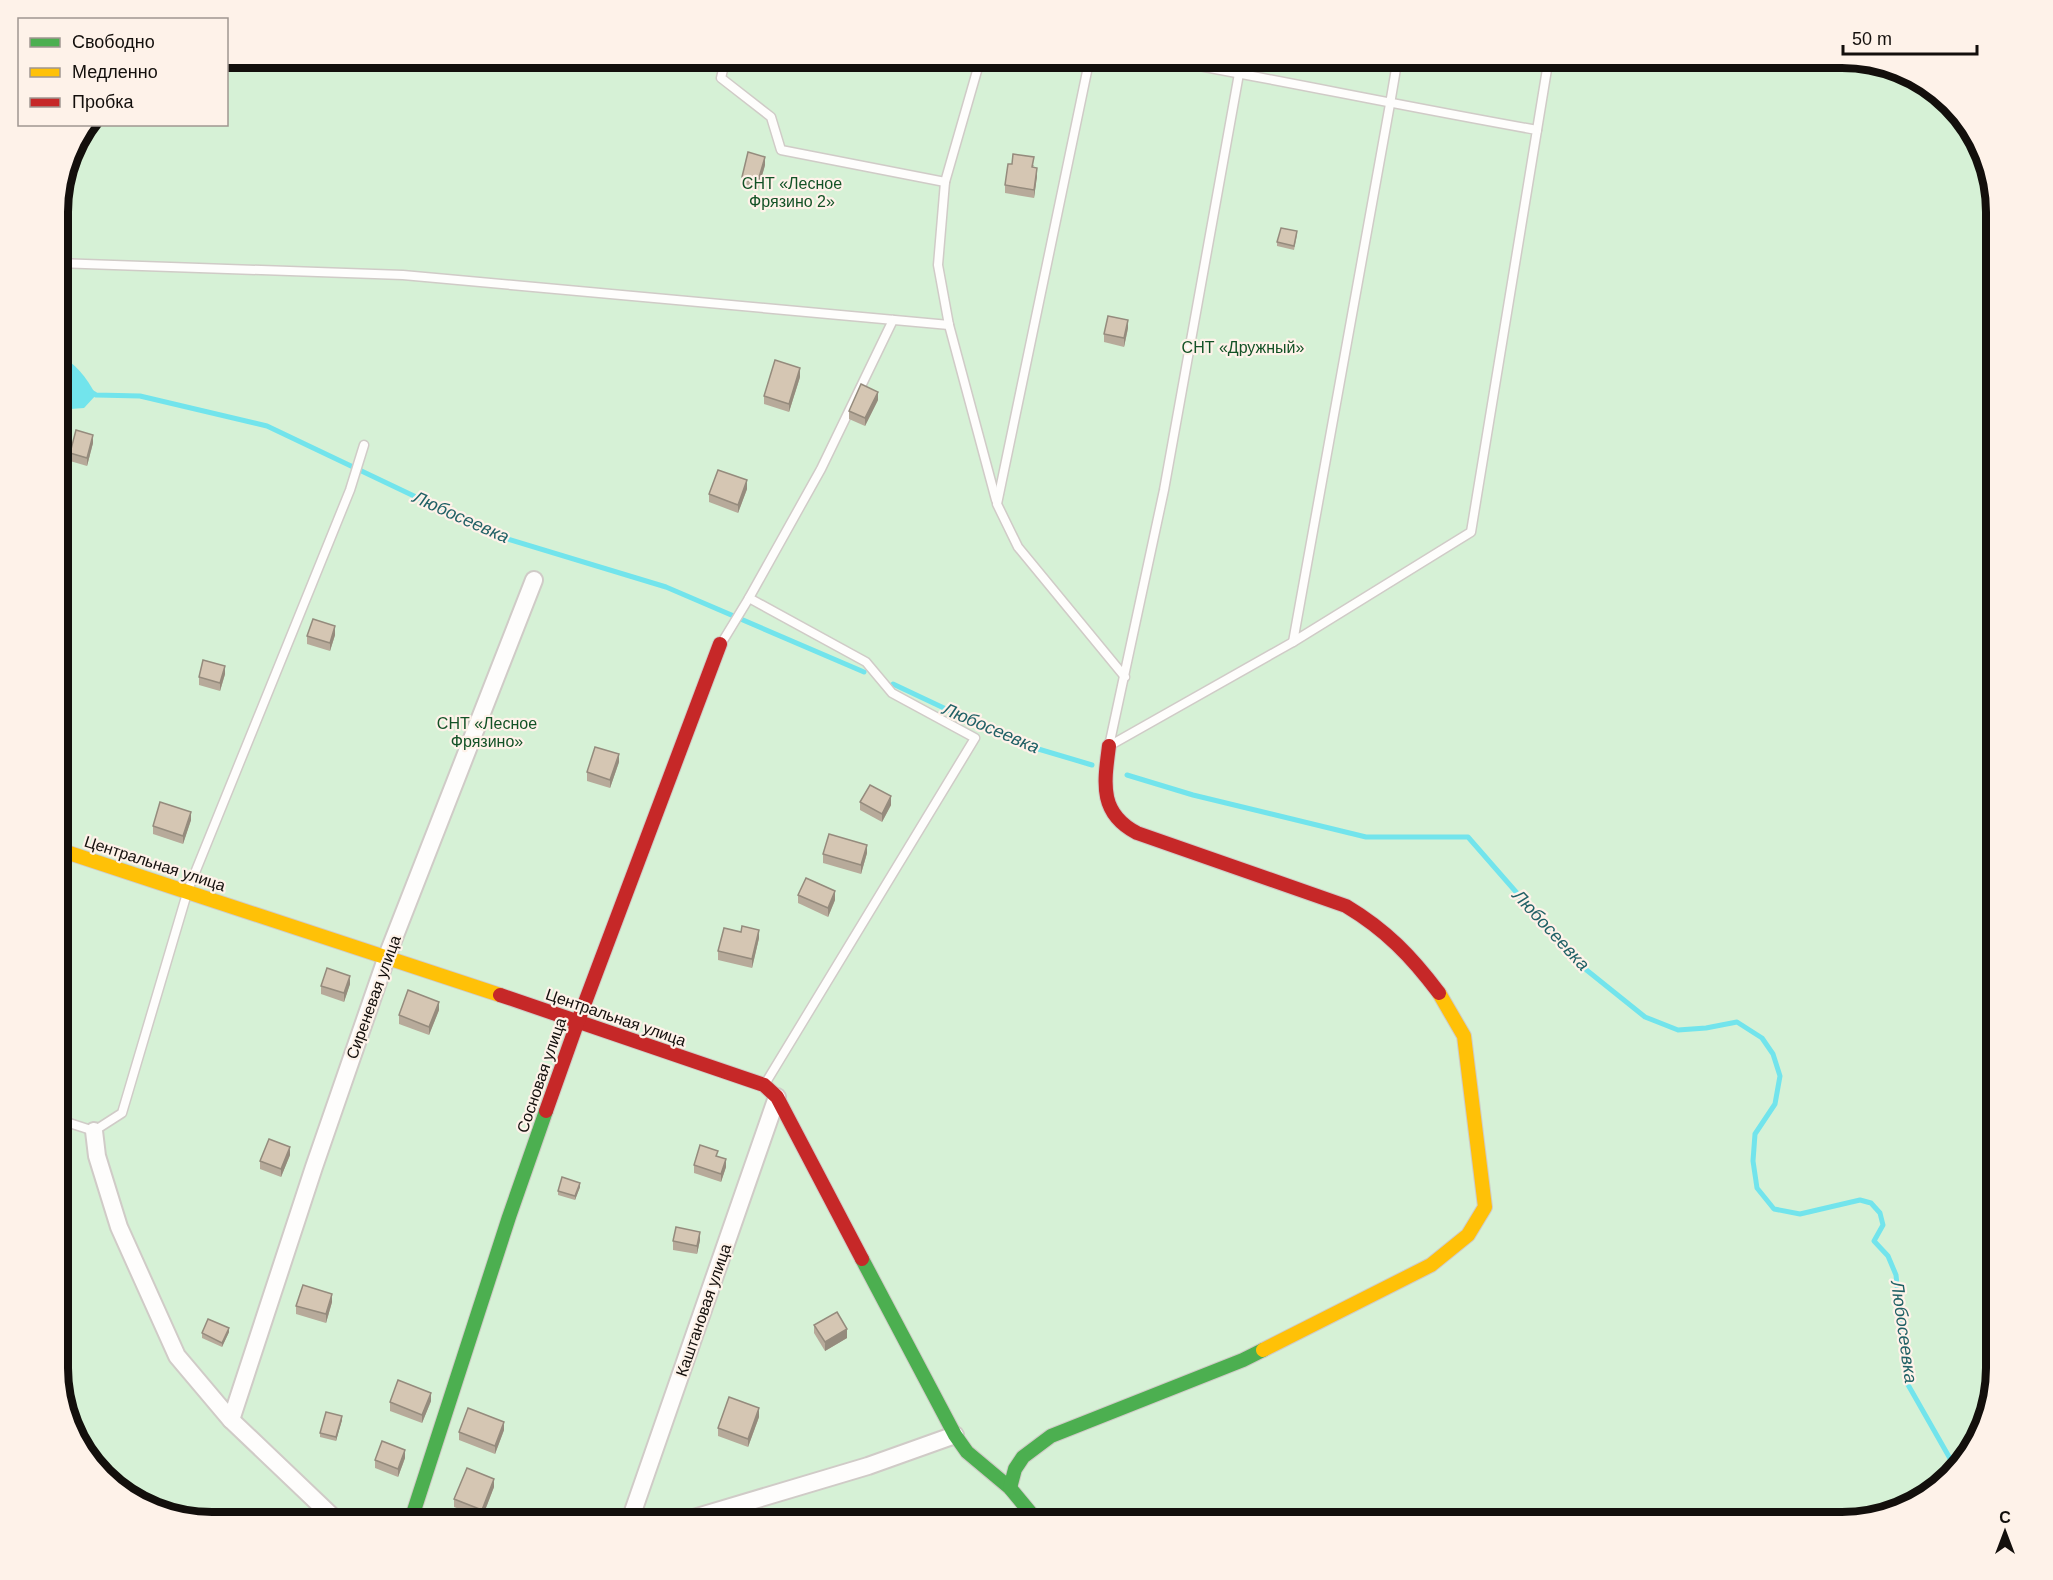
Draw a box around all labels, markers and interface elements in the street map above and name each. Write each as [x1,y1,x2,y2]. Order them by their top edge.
legend [18,18,228,126]
scale bar [1843,18,1976,56]
text: 50 m [1852,29,1892,49]
text: Свободно [72,32,155,52]
text: Медленно [72,62,158,82]
text: Пробка [72,92,135,112]
park label: СНТ «Лесное Фрязино 2» [742,175,842,210]
park label: СНТ «Дружный» [1182,339,1305,356]
water label: Любосеевка [409,487,512,547]
water label: Любосеевка [939,698,1042,757]
park label: СНТ «Лесное Фрязино» [437,715,537,750]
street label: Центральная улица [82,833,228,894]
water label: Любосеевка [1508,885,1593,974]
street label: Сиреневая улица [343,933,404,1061]
street label: Центральная улица [543,985,688,1050]
street label: Сосновая улица [514,1015,569,1135]
street label: Каштановая улица [673,1242,734,1379]
water label: Любосеевка [1887,1279,1921,1384]
north arrow [1975,1502,2035,1562]
text: С [1999,1509,2011,1526]

